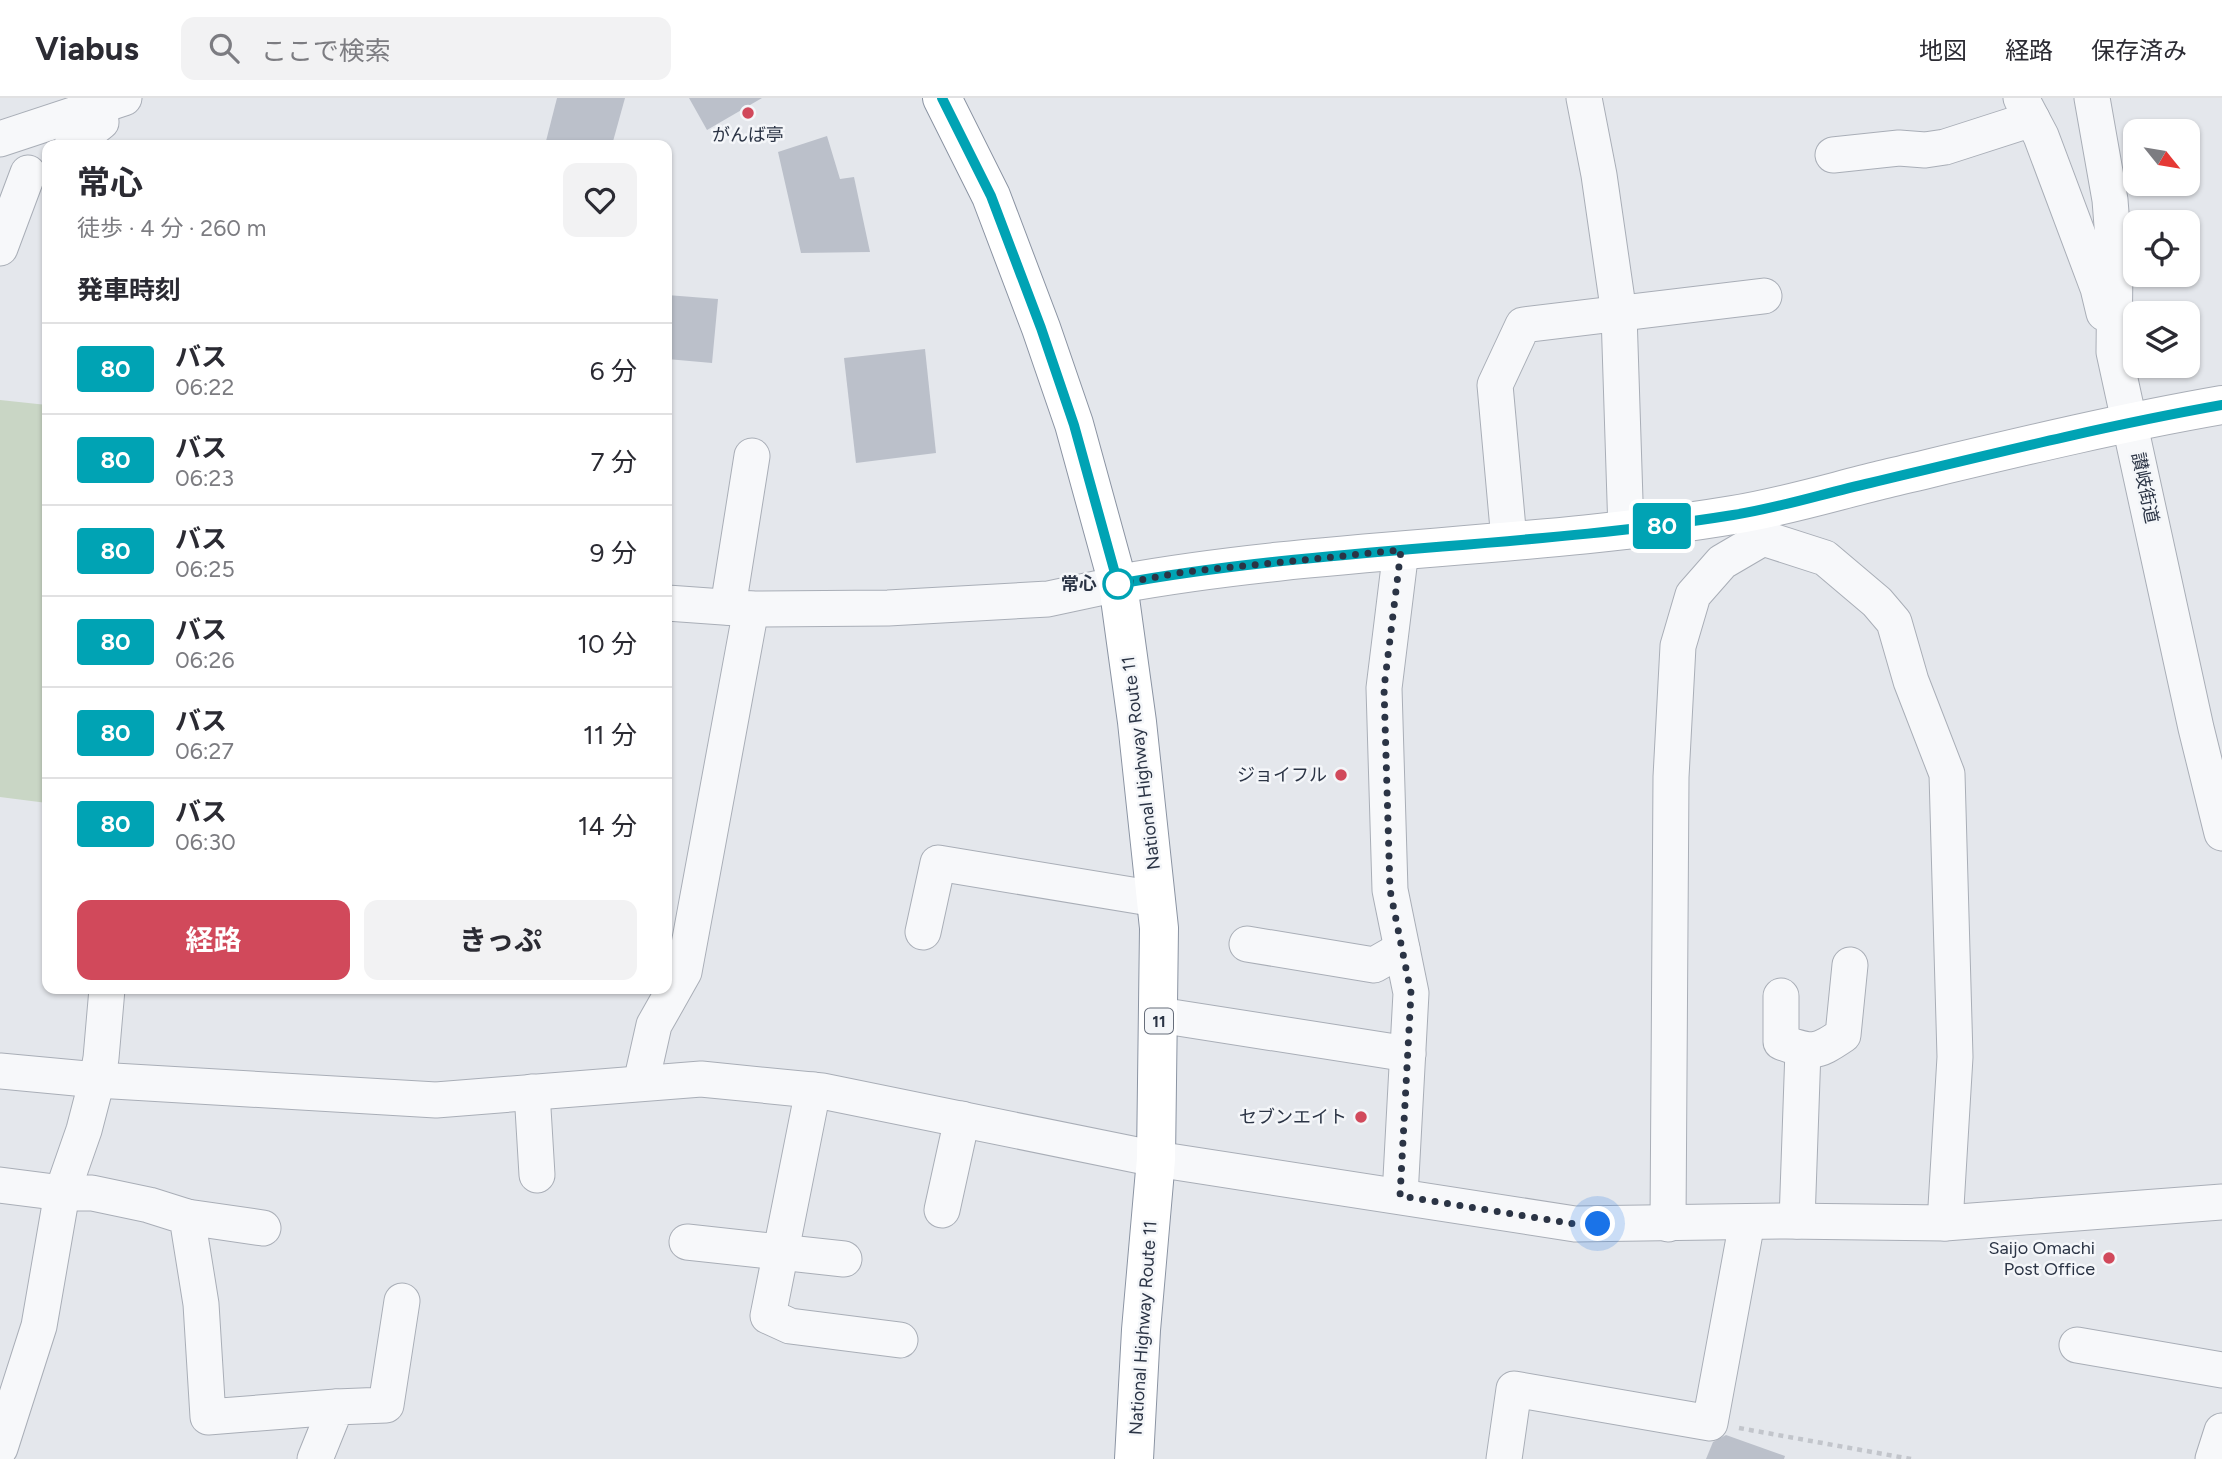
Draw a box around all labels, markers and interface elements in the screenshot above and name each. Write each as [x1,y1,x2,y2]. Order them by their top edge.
search box [181,17,671,80]
text: Viabus [35,29,139,68]
icon: search [205,29,243,67]
text: ここで検索 [261,35,391,67]
text: 地図 [1919,36,1967,65]
text: 経路 [2005,36,2053,65]
text: 保存済み [2091,36,2187,65]
marker: がんば亭 [740,105,756,121]
north arrow [2123,119,2200,196]
map controls [2123,119,2200,378]
place label: がんば亭 [712,124,784,146]
text: 常心 [77,163,143,202]
button: heart [563,163,637,237]
button: locate [2123,210,2200,287]
text: 徒歩 · 4 分 · 260 m [77,214,266,242]
text: 発車時刻 [77,274,181,306]
button: layers [2123,301,2200,378]
text: バス [175,341,227,373]
text: 80 [100,354,131,383]
text: 6 分 [590,355,637,387]
text: 06:22 [175,373,234,401]
text: バス [175,432,227,464]
text: 80 [100,445,131,474]
text: 7 分 [591,446,637,478]
street label: 讃岐街道 [2127,450,2163,526]
text: 06:23 [175,464,234,492]
line badge: 80 [1630,503,1694,549]
text: 80 [1647,511,1677,540]
text: バス [175,523,227,555]
text: 80 [100,536,131,565]
text: 9 分 [590,537,637,569]
text: 06:25 [175,555,235,583]
marker: 常心 [1103,569,1133,599]
place label: 常心 [1061,573,1097,595]
text: バス [175,614,227,646]
text: 80 [100,627,131,656]
text: 10 分 [577,628,637,660]
text: 06:26 [175,646,234,674]
street label: National Highway Route 11 [1117,655,1165,871]
text: バス [175,705,227,737]
text: 80 [100,718,131,747]
text: 11 分 [583,719,637,751]
text: 06:27 [175,737,234,765]
place label: ジョイフル [1237,764,1327,786]
marker: ジョイフル [1333,767,1349,783]
text: バス [175,796,227,828]
text: 80 [100,809,131,838]
text: 14 分 [578,810,637,842]
text: 06:30 [175,828,236,856]
button: 経路 [77,900,350,980]
button: きっぷ [364,900,637,980]
road number: 11 [1145,1009,1173,1034]
place label: セブンエイト [1239,1106,1347,1128]
marker: セブンエイト [1353,1109,1369,1125]
your location [1580,1206,1615,1241]
street label: National Highway Route 11 [1125,1220,1161,1436]
place label: Saijo Omachi Post Office [1988,1237,2095,1280]
marker: Saijo Omachi Post Office [2101,1250,2117,1266]

